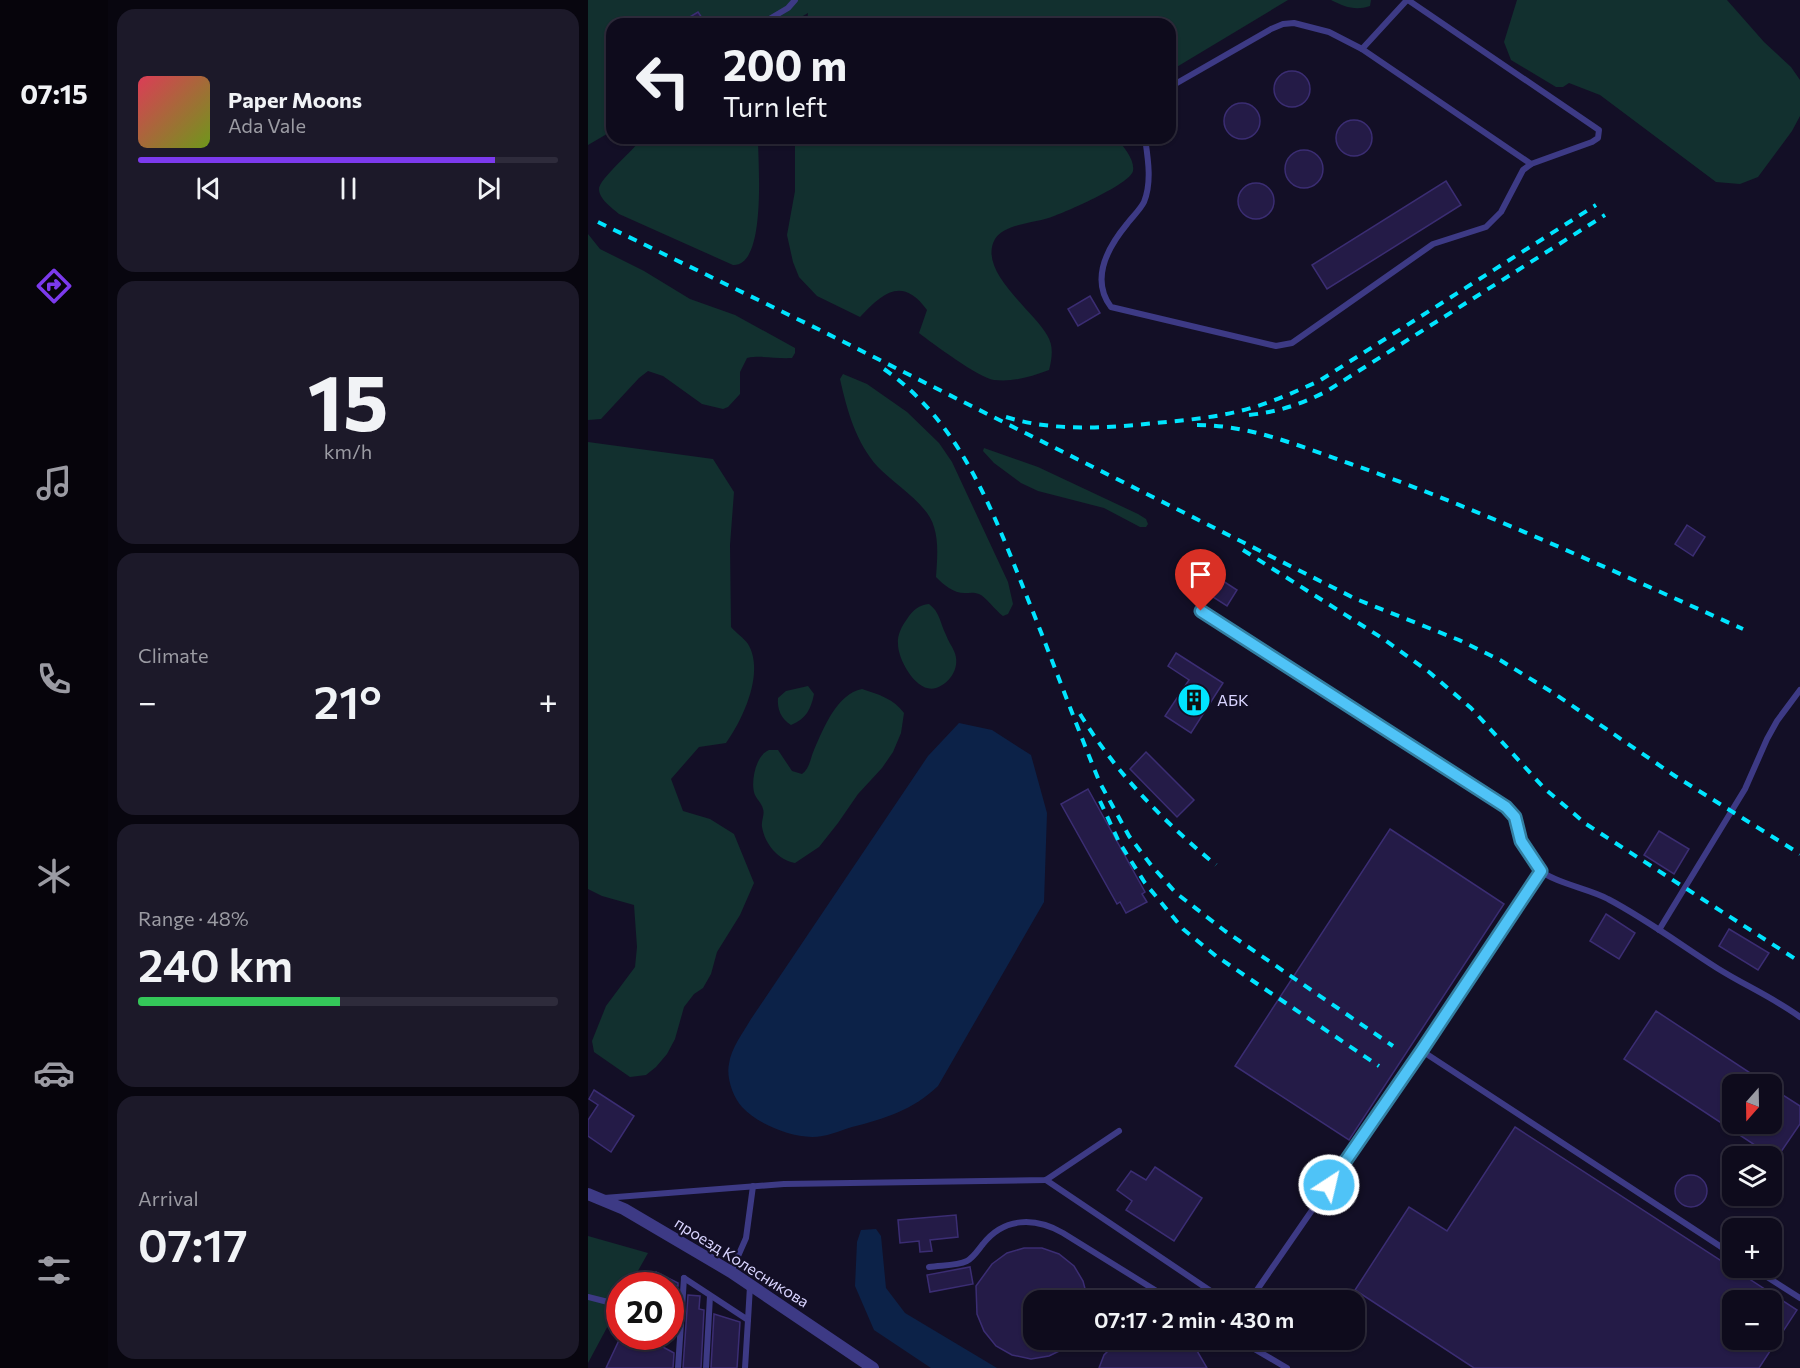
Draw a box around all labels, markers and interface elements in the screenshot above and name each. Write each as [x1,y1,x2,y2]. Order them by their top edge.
text: 200 m [723,38,847,90]
icon: left [624,42,702,120]
text: 07:15 [20,77,88,110]
text: Paper Moons [228,86,362,113]
text: Turn left [723,90,827,123]
text: Ada Vale [228,113,306,137]
icon: previous [192,172,225,205]
icon: pause [332,172,365,205]
icon: next [472,172,505,205]
icon: directions [33,265,75,307]
text: 15 [308,352,388,447]
text: km/h [324,439,372,463]
icon: music [33,462,75,504]
pin [1175,549,1226,611]
icon: arrive [1184,558,1217,591]
text: Climate [138,643,208,667]
icon: phone [33,658,75,700]
text: 21° [314,673,382,728]
text: − [138,680,157,721]
text: + [539,680,558,721]
building icon: АБК [1176,682,1212,718]
place label: АБК [1217,690,1249,709]
icon: climate [33,855,75,897]
text: Range · 48% [138,906,249,930]
text: 240 km [138,936,293,991]
icon: car [33,1052,75,1094]
north arrow [1722,1074,1782,1134]
map controls [1722,1074,1782,1350]
button: layers [1722,1146,1782,1206]
position arrow [1297,1153,1361,1217]
text: Arrival [138,1186,199,1210]
street label: проезд Колесникова [672,1213,813,1311]
text: 07:17 [138,1216,248,1271]
button: + [1722,1218,1782,1278]
icon: filters [33,1249,75,1291]
speed limit sign: 20 [606,1272,684,1350]
button: − [1722,1290,1782,1350]
text: 07:17 · 2 min · 430 m [1094,1306,1294,1333]

